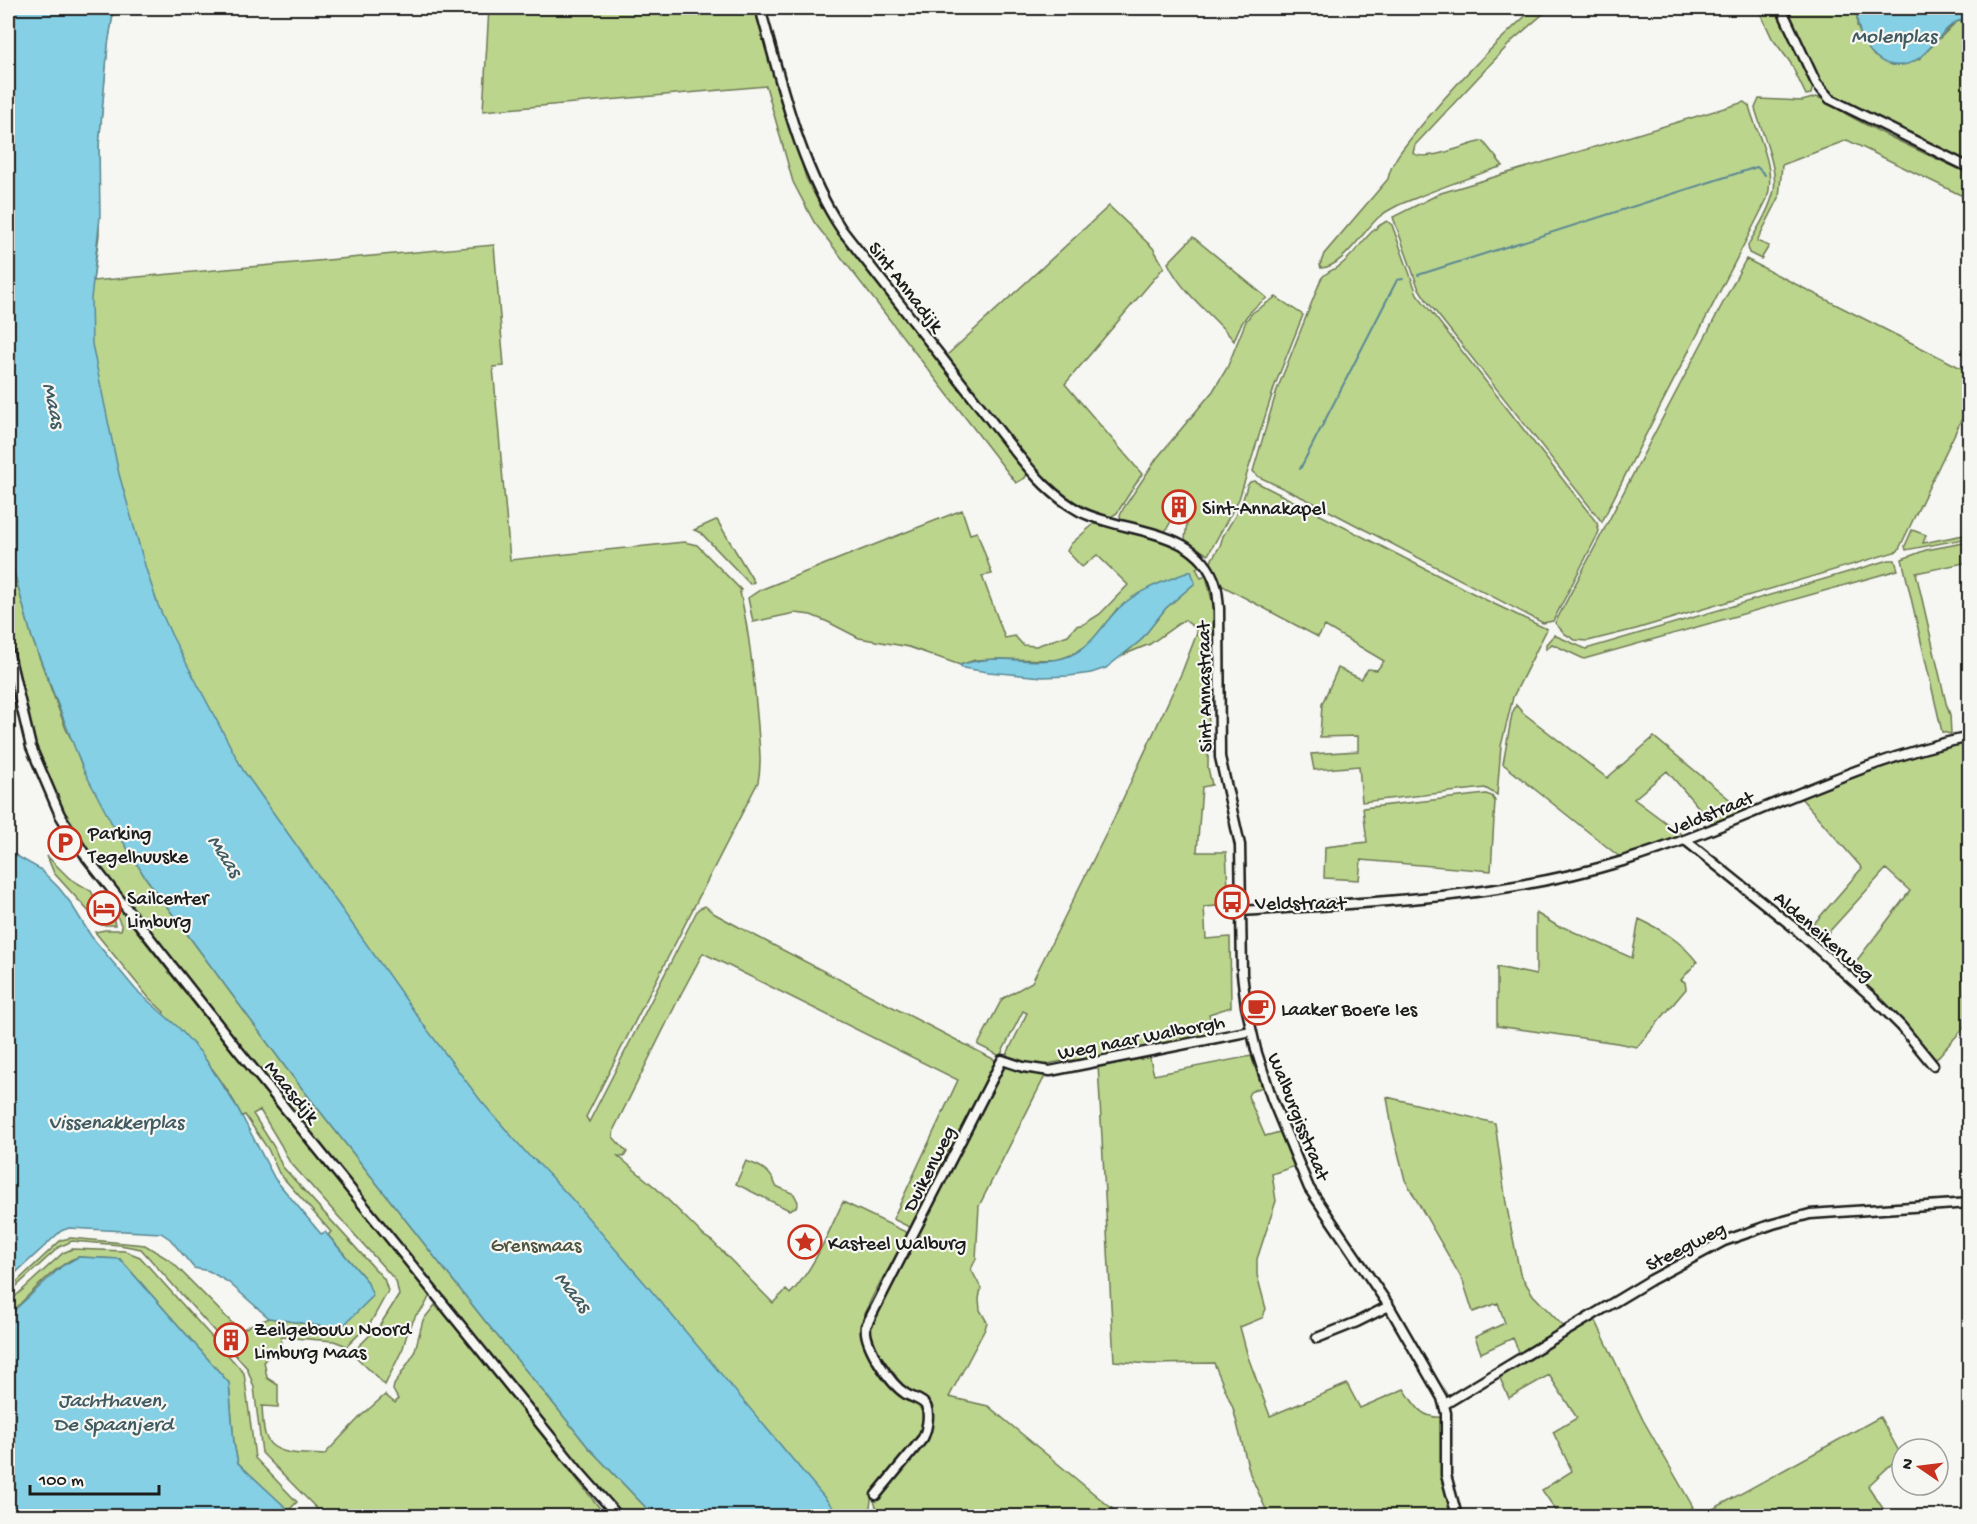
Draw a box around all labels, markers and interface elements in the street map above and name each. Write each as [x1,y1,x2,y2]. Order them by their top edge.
water label: Molenplas [1851,26,1939,51]
street label: Sint Annadijk [862,238,948,340]
water label: Maas [34,381,69,433]
building icon: Sint-Annakapel [1161,489,1197,525]
place label: Sint-Annakapel [1202,499,1326,522]
street label: Sint Annastraat [1194,619,1219,753]
street label: Veldstraat [1664,787,1759,843]
place label: Parking Tegelhuuske [87,824,189,870]
parking icon: Parking Tegelhuuske [47,825,83,861]
water label: Maas [200,831,247,885]
bus stop icon: Veldstraat [1214,884,1250,920]
street label: Aldeneikerweg [1768,888,1878,988]
place label: Sailcenter Limburg [127,889,210,935]
hotel icon: Sailcenter Limburg [86,890,122,926]
place label: Veldstraat [1254,894,1347,917]
cafe icon: Laaker Boere Ies [1240,990,1276,1026]
place label: Laaker Boere Ies [1281,1000,1418,1023]
street label: Weg naar Walborgh [1056,1012,1227,1067]
street label: Walburgisstraat [1261,1050,1333,1186]
street label: Maasdijk [258,1057,324,1131]
water label: Vissenakkerplas [48,1112,186,1137]
street label: Duikenweg [899,1123,962,1218]
street label: Steegweg [1643,1218,1730,1278]
place icon: Kasteel Walburg [787,1224,823,1260]
place label: Kasteel Walburg [828,1234,966,1257]
park label: Grensmaas [491,1236,582,1259]
water label: Maas [547,1268,597,1321]
place label: Zeilgebouw Noord Limburg Maas [254,1320,413,1366]
building icon: Zeilgebouw Noord Limburg Maas [213,1322,249,1358]
water label: Jachthaven, De Spaanjerd [53,1390,175,1439]
north arrow [1890,1437,1950,1497]
text: N [1898,1456,1919,1472]
scale bar [30,1458,159,1496]
text: 100 m [38,1471,84,1492]

